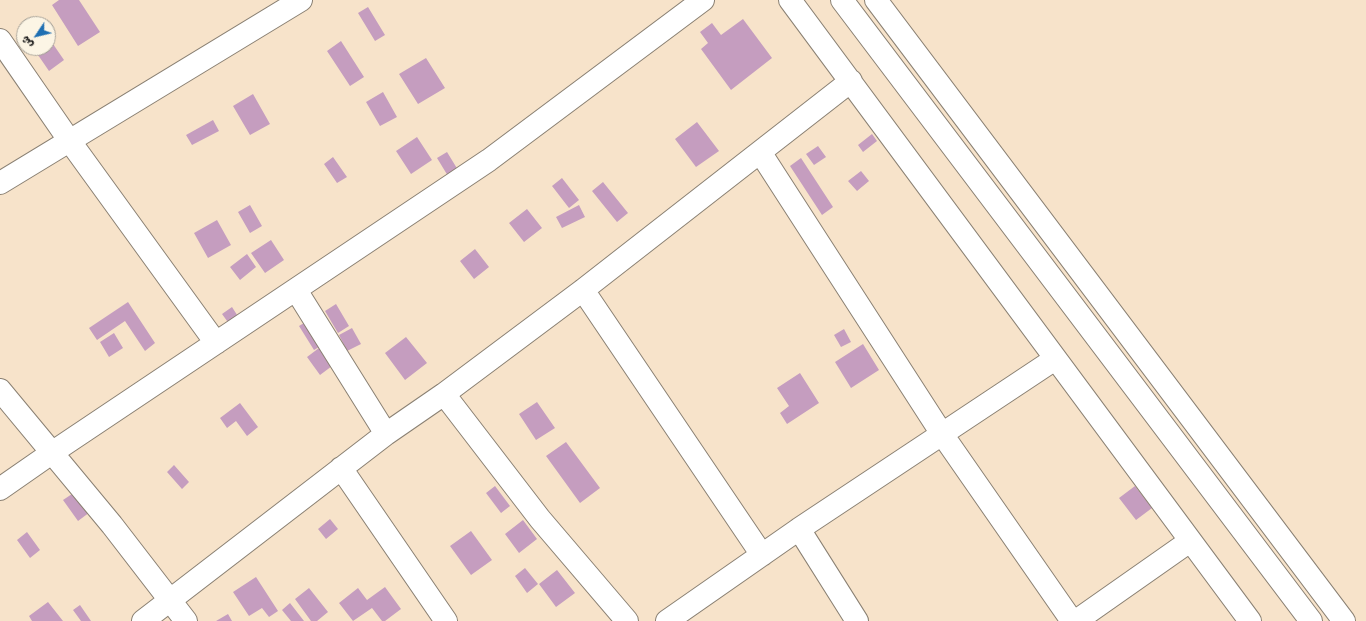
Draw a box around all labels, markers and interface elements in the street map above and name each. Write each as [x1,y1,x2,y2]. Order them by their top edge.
north arrow [16,16,56,56]
text: ش [18,33,36,51]

